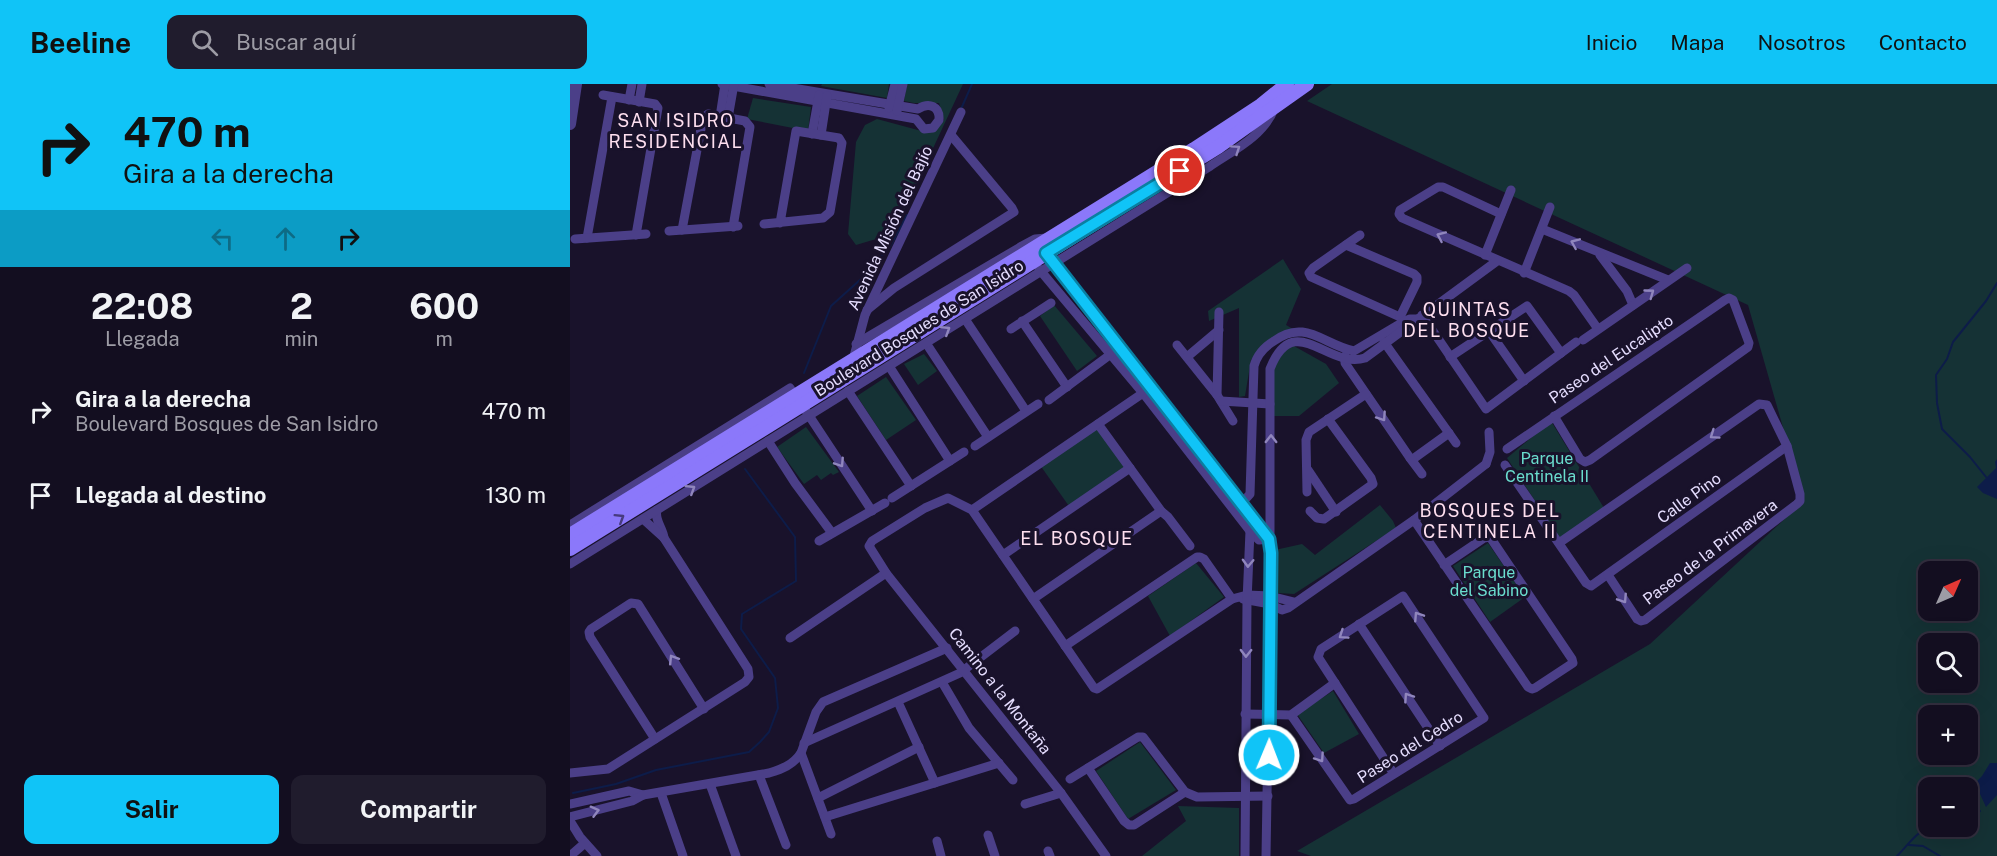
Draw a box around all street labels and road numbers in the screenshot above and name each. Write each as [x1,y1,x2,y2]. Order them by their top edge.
street label: Avenida Misión del Bajío [844,143,936,313]
street label: Boulevard Bosques de San Isidro [811,256,1027,400]
street label: Paseo del Eucalipto [1545,310,1677,408]
street label: Calle Pino [1653,469,1725,527]
street label: Paseo de la Primavera [1639,495,1781,609]
street label: Camino a la Montaña [945,624,1055,758]
street label: Paseo del Cedro [1354,707,1466,787]

